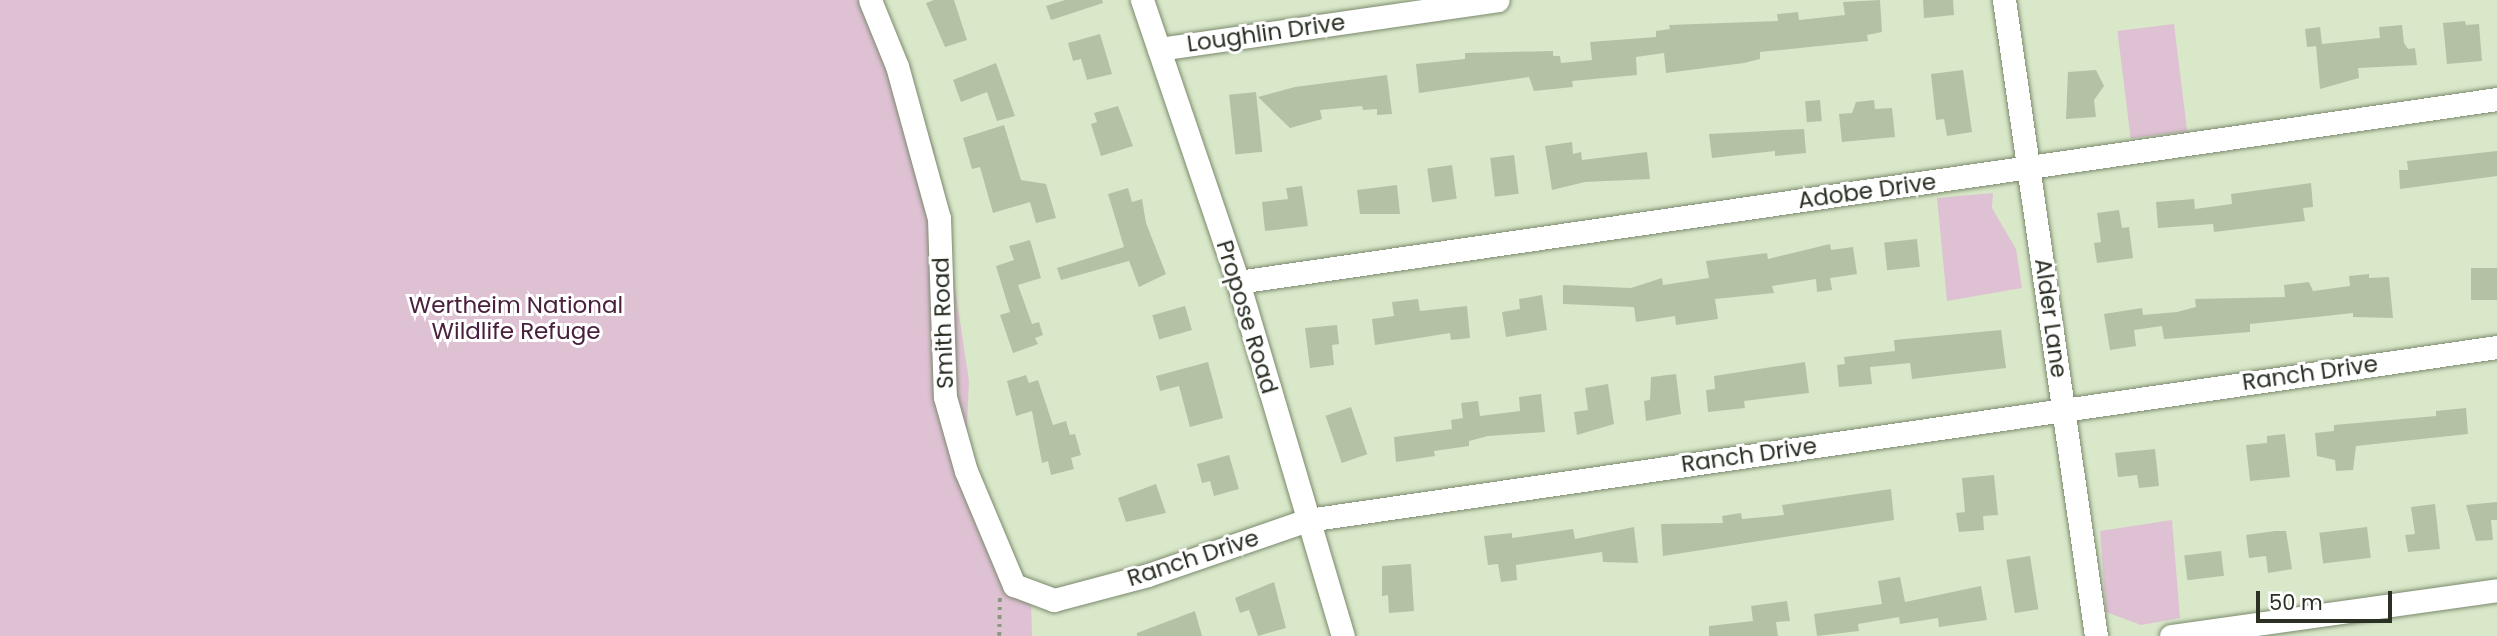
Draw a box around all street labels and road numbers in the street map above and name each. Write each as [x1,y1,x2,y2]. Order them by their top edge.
street label: Loughlin Drive [1185,8,1347,58]
street label: Adobe Drive [1796,168,1938,214]
street label: Propose Road [1211,237,1283,397]
street label: Smith Road [927,257,959,389]
street label: Alder Lane [2029,257,2073,379]
street label: Ranch Drive [2240,350,2380,396]
street label: Ranch Drive [1679,432,1819,478]
street label: Ranch Drive [1124,524,1262,592]

